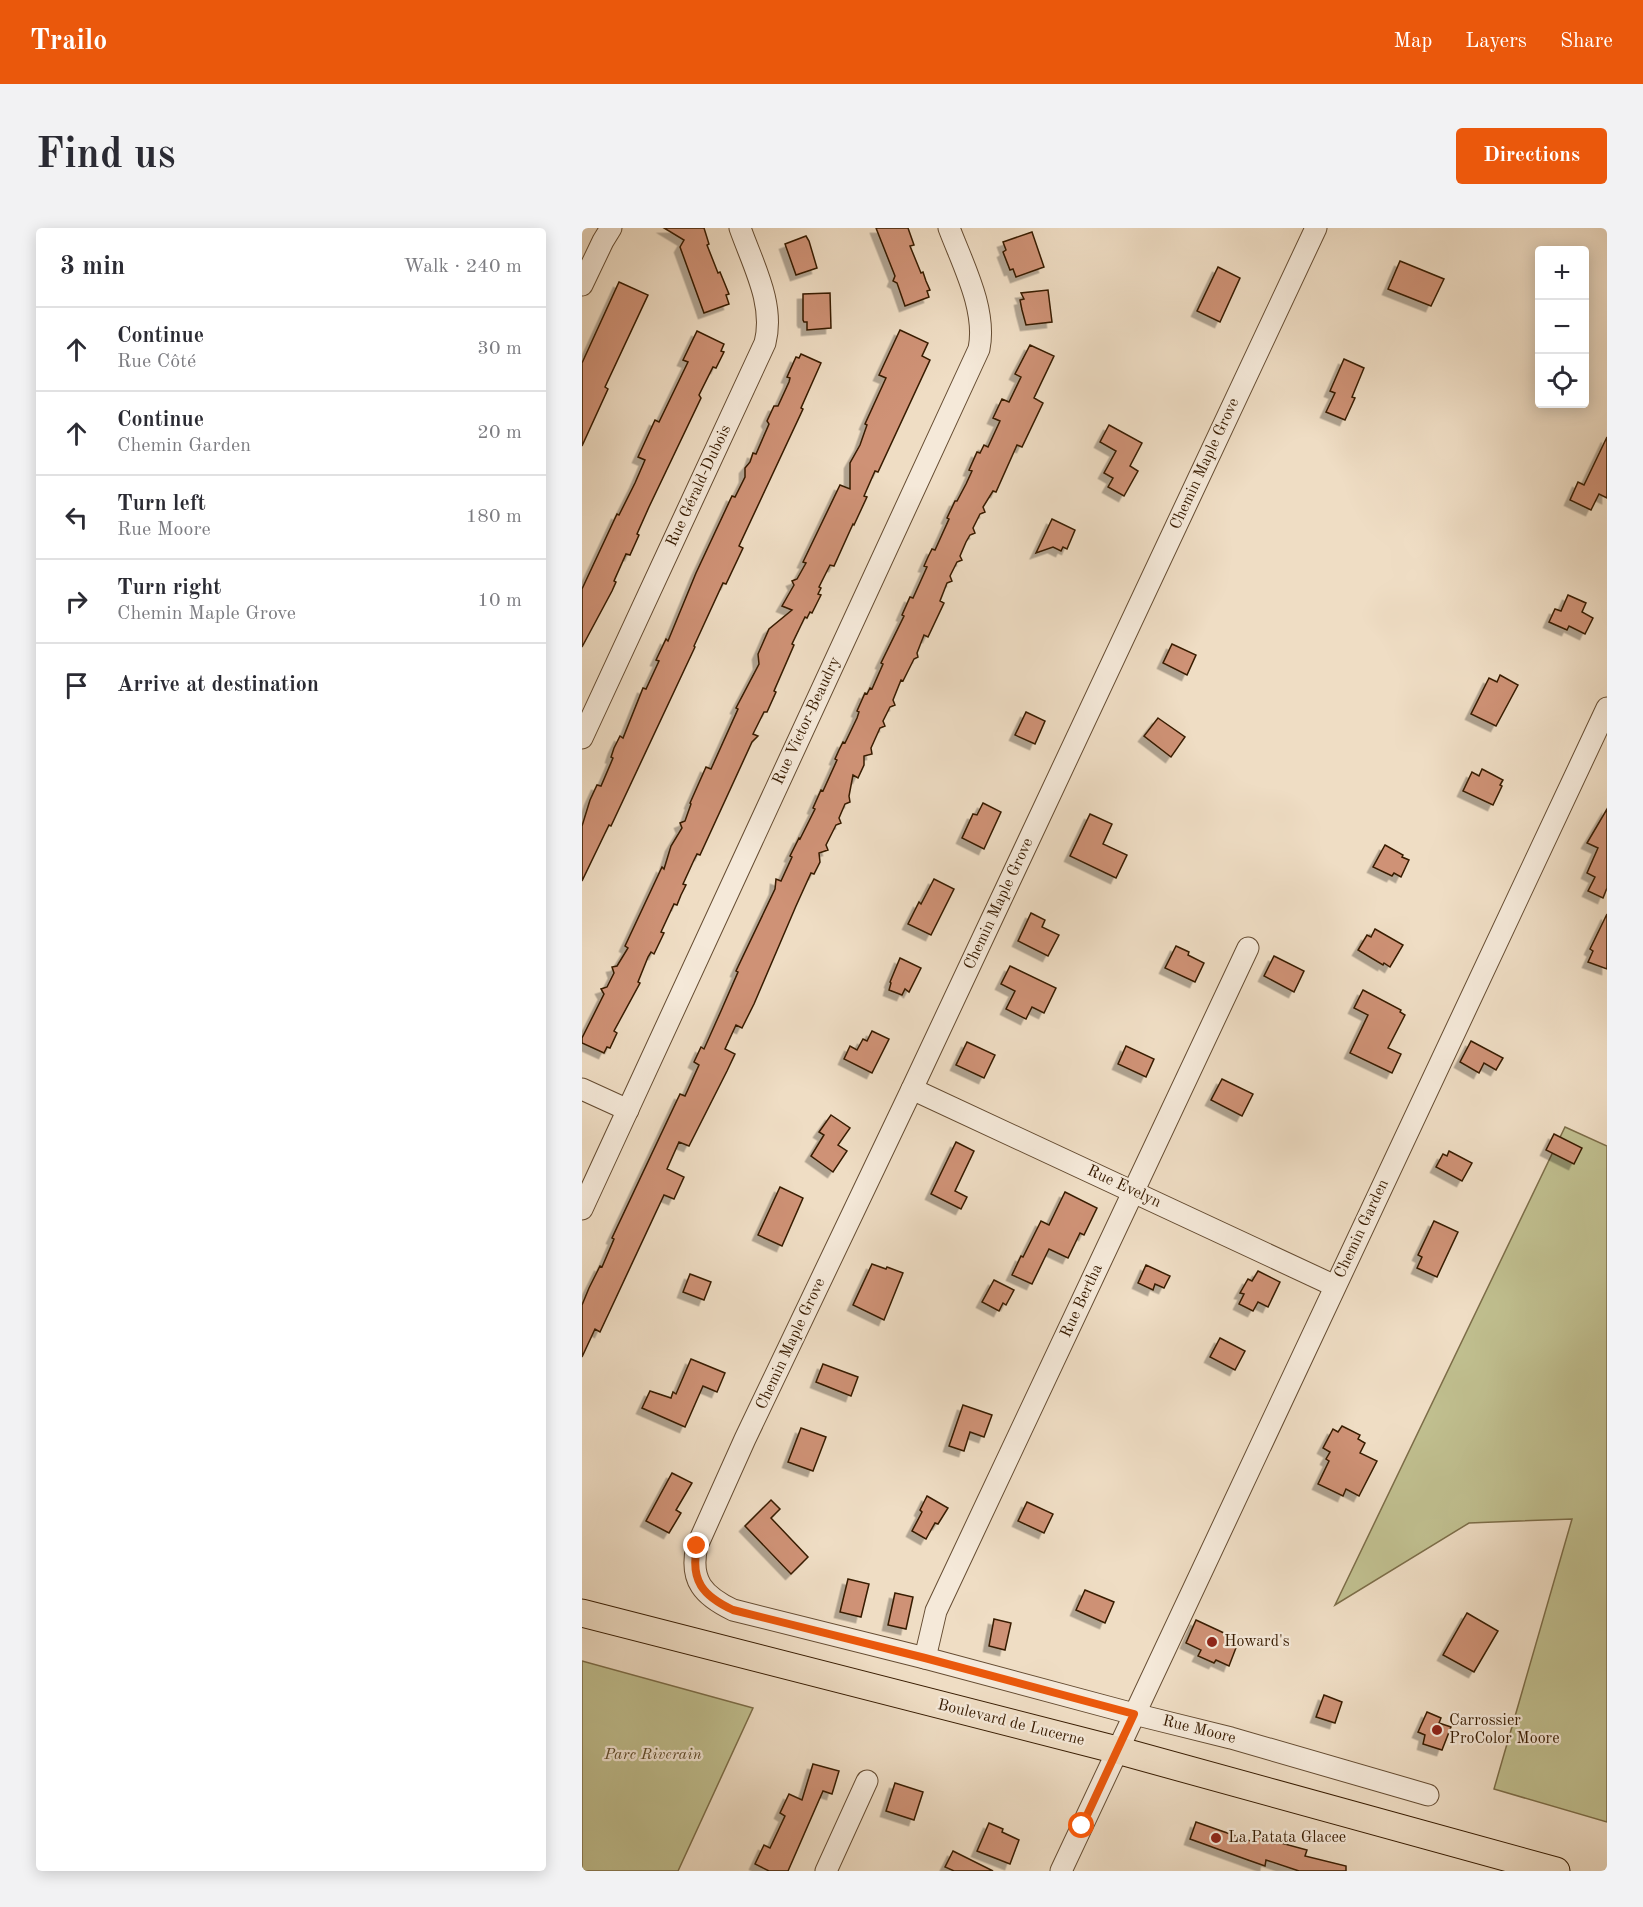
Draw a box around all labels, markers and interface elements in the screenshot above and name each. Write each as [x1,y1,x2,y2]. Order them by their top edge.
text: Trailo [30,28,107,56]
text: Map [1393,31,1432,52]
text: Layers [1465,31,1527,52]
text: Share [1560,31,1613,52]
button: Directions [1456,128,1607,184]
text: Find us [36,135,175,177]
map controls [1535,246,1589,408]
button: + [1535,246,1589,300]
text: 3 min [60,254,125,280]
text: Walk · 240 m [403,257,522,277]
button: − [1535,300,1589,354]
text: Continue [117,325,204,347]
icon: ahead [60,333,93,366]
text: 30 m [477,339,522,359]
text: Rue Côté [117,352,196,372]
button: locate [1535,354,1589,408]
street label: Chemin Maple Grove [1168,396,1242,532]
text: Continue [117,409,204,431]
icon: ahead [60,417,93,450]
text: 20 m [477,423,522,443]
street label: Rue Gérald-Dubois [664,423,734,549]
text: Chemin Garden [117,436,251,456]
text: Turn left [117,493,206,515]
icon: left [60,501,93,534]
text: 180 m [466,507,522,527]
text: Rue Moore [117,520,211,540]
text: Turn right [117,577,221,599]
icon: right [60,585,93,618]
text: 10 m [477,591,522,611]
text: Chemin Maple Grove [117,604,296,624]
street label: Rue Victor-Beaudry [770,654,844,787]
icon: arrive [60,669,93,702]
text: Arrive at destination [117,674,319,696]
street label: Chemin Maple Grove [962,836,1036,972]
street label: Rue Evelyn [1085,1163,1164,1211]
street label: Chemin Garden [1332,1177,1392,1281]
street label: Rue Bertha [1058,1262,1106,1340]
street label: Chemin Maple Grove [754,1276,828,1412]
route end [683,1532,709,1558]
place label: Howard's [1224,1634,1290,1650]
marker: Howard's [1205,1635,1219,1649]
street label: Boulevard de Lucerne [936,1697,1086,1749]
street label: Rue Moore [1161,1713,1237,1747]
place label: Carrossier ProColor Moore [1449,1713,1560,1747]
marker: Carrossier ProColor Moore [1430,1723,1444,1737]
park label: Parc Riverain [603,1747,702,1763]
route start [1068,1812,1094,1838]
place label: La Patata Glacee [1228,1830,1346,1846]
marker: La Patata Glacee [1209,1831,1223,1845]

